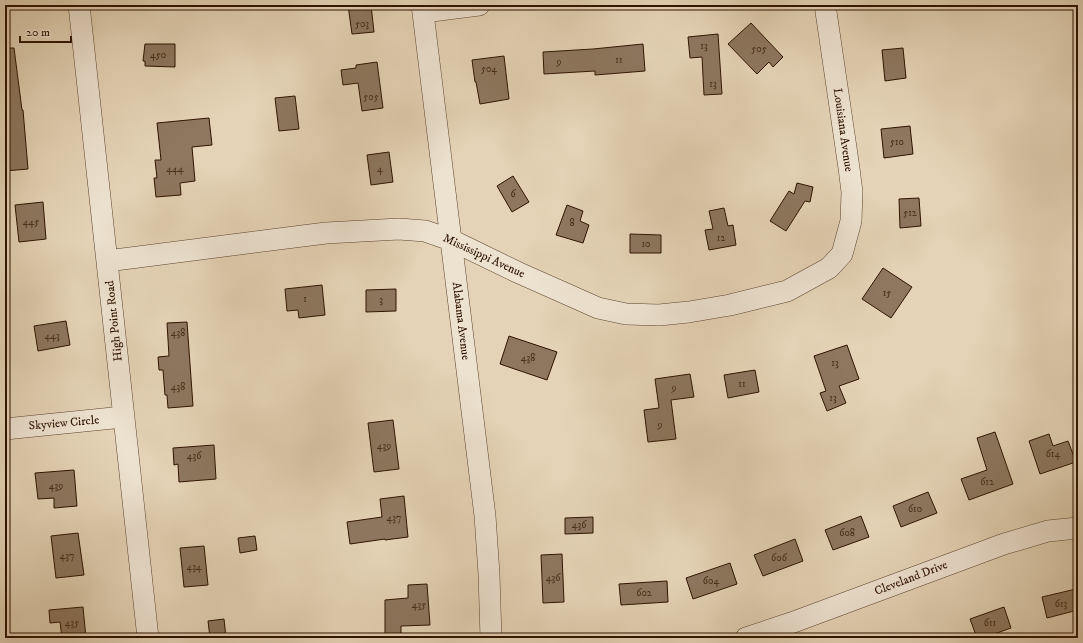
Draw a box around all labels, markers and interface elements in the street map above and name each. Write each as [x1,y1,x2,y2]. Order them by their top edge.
scale bar [20,18,71,44]
house number: 503 [355,18,369,30]
text: 20 m [26,25,50,40]
house number: 13 [700,40,708,52]
house number: 505 [751,43,767,55]
house number: 450 [150,49,166,61]
house number: 11 [615,54,623,66]
house number: 9 [556,56,562,68]
house number: 504 [481,63,497,75]
house number: 13 [709,78,717,90]
street label: Louisiana Avenue [830,87,856,173]
house number: 505 [363,91,379,103]
house number: 510 [890,136,904,148]
house number: 444 [166,163,184,175]
house number: 4 [377,163,383,175]
house number: 6 [510,188,516,200]
house number: 512 [903,207,917,219]
house number: 445 [23,216,39,228]
house number: 8 [569,217,575,229]
street label: Mississippi Avenue [441,230,527,282]
house number: 12 [717,232,725,244]
house number: 10 [641,238,651,250]
street label: High Point Road [102,280,126,362]
street label: Alabama Avenue [449,281,473,361]
house number: 15 [883,287,891,299]
house number: 1 [303,293,307,305]
house number: 3 [379,294,383,306]
house number: 438 [171,327,185,339]
house number: 443 [44,330,60,342]
house number: 438 [521,352,535,364]
house number: 13 [831,357,839,369]
house number: 11 [738,378,746,390]
house number: 438 [171,381,185,393]
house number: 9 [671,382,677,394]
house number: 13 [829,392,837,404]
street label: Skyview Circle [28,412,100,434]
house number: 9 [657,419,663,431]
house number: 439 [377,440,391,452]
house number: 614 [1046,448,1061,460]
house number: 436 [187,450,202,462]
house number: 612 [980,476,994,488]
house number: 439 [49,480,63,492]
house number: 610 [908,503,922,515]
house number: 437 [387,512,401,524]
house number: 436 [572,519,587,531]
house number: 608 [839,527,855,539]
house number: 437 [60,550,74,562]
house number: 606 [771,552,788,564]
street label: Cleveland Drive [872,557,950,599]
house number: 434 [186,561,202,573]
house number: 436 [546,572,561,584]
house number: 604 [703,575,719,587]
house number: 602 [636,587,652,599]
house number: 613 [1055,598,1068,610]
house number: 435 [412,599,426,611]
house number: 435 [65,617,79,629]
house number: 611 [984,617,997,629]

